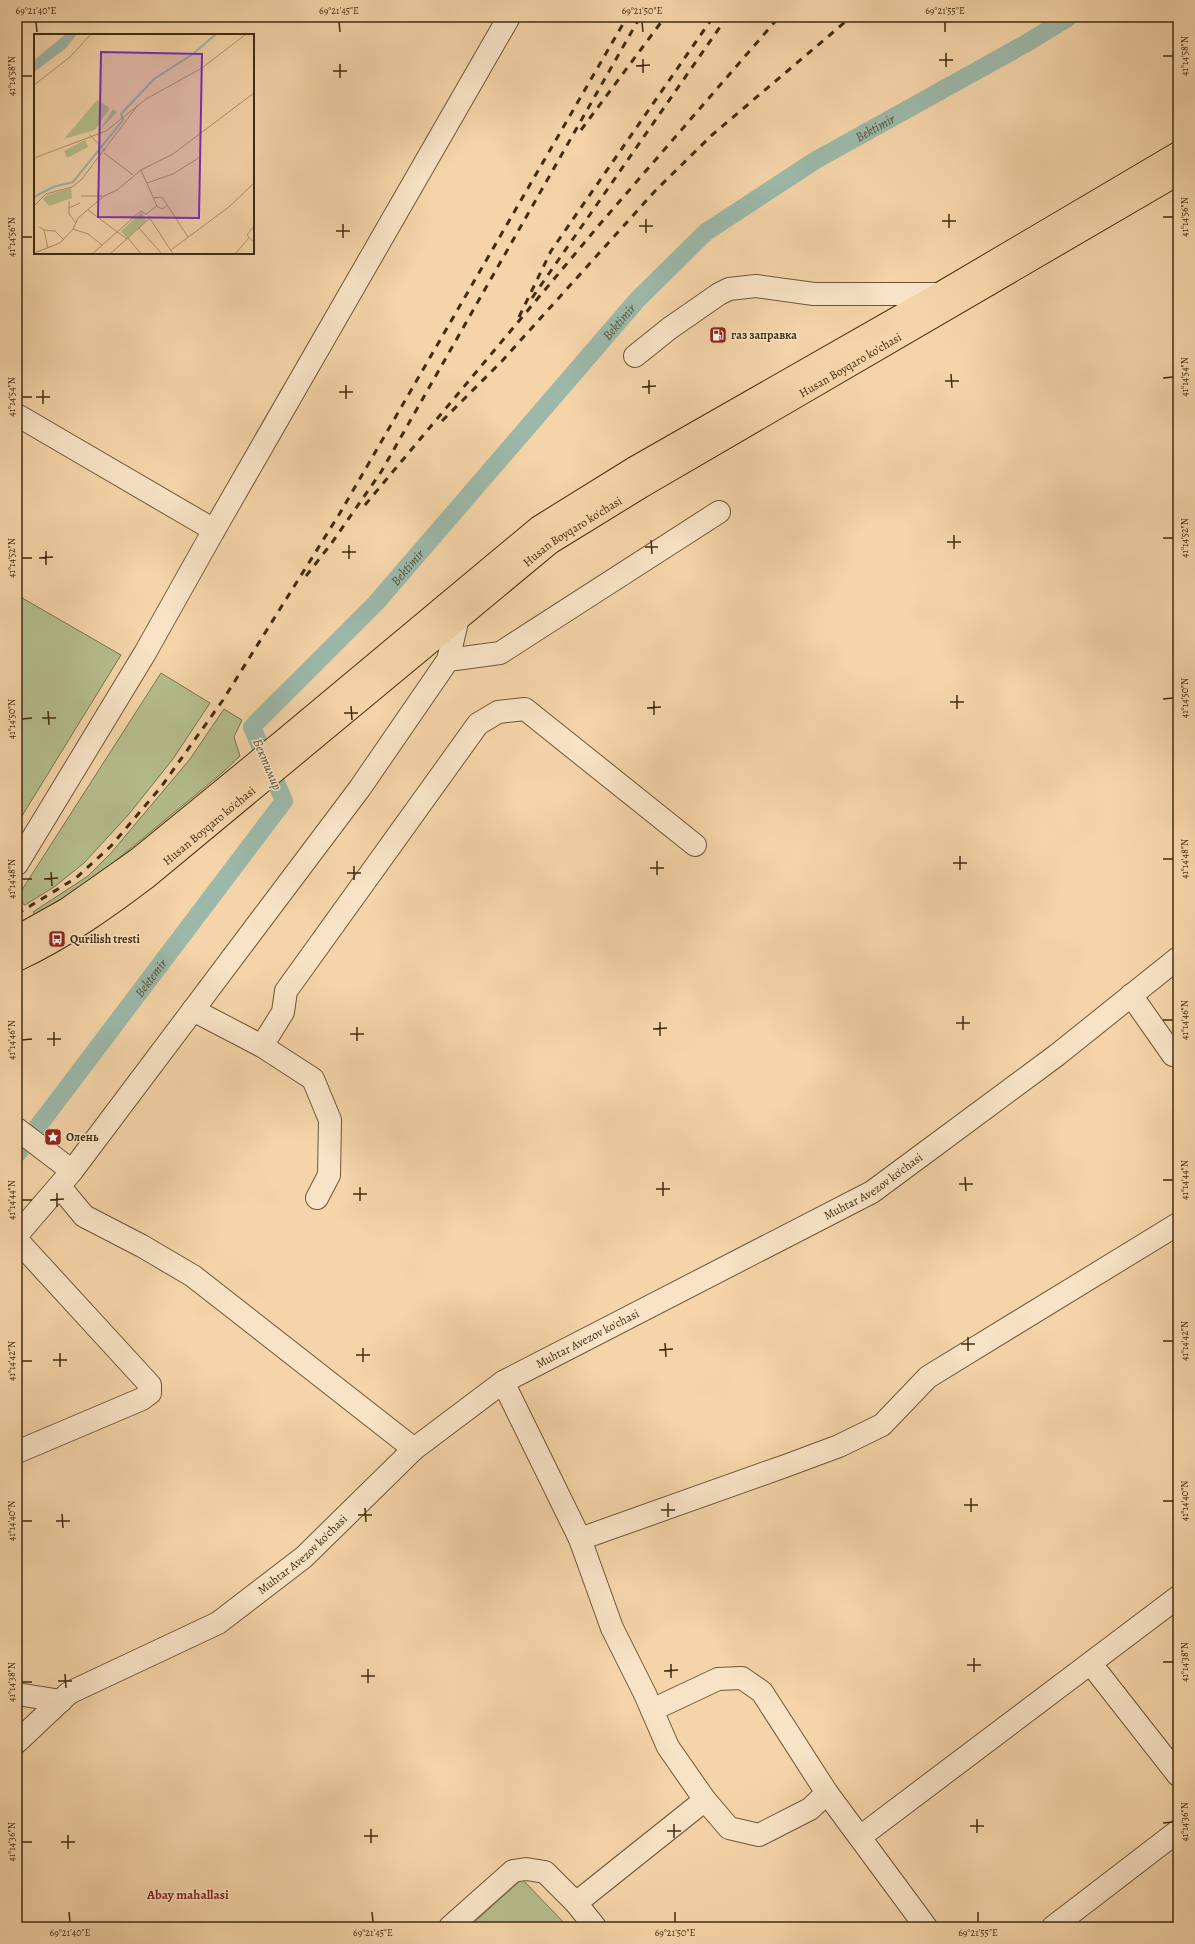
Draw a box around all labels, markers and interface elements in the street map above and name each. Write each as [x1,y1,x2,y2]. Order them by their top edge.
text: 69°21'40"E [16,4,57,17]
text: 69°21'45"E [319,4,359,17]
text: 69°21'50"E [622,4,662,17]
text: 69°21'55"E [925,4,965,17]
inset map [34,34,254,254]
text: 41°14'58"N [1178,36,1191,76]
text: 41°14'58"N [5,56,18,96]
water label: Bektimir [852,110,898,146]
text: 41°14'56"N [1178,197,1191,237]
text: 41°14'56"N [5,217,18,257]
water label: Bektimir [599,300,639,344]
fuel station icon: газ заправка [708,325,728,345]
place label: газ заправка [731,327,797,343]
street label: Husan Boyqaro ko'chasi [796,329,904,401]
text: 41°14'54"N [1178,357,1191,397]
text: 41°14'54"N [5,377,18,417]
street label: Husan Boyqaro ko'chasi [519,493,625,570]
text: 41°14'52"N [1178,518,1191,558]
text: 41°14'52"N [5,538,18,578]
water label: Bektimir [387,545,428,589]
text: 41°14'50"N [1178,678,1191,718]
text: 41°14'50"N [5,699,18,739]
water label: Бектимир [249,736,286,793]
street label: Husan Boyqaro ko'chasi [159,783,259,869]
text: 41°14'48"N [1178,839,1191,879]
text: 41°14'48"N [5,859,18,899]
bus stop icon: Qurilish tresti [47,929,67,949]
place label: Qurilish tresti [70,931,141,947]
water label: Bektemir [131,955,171,1001]
text: 41°14'46"N [1178,1000,1191,1040]
text: 41°14'46"N [5,1020,18,1060]
place icon: Олень [43,1127,63,1147]
place label: Олень [66,1129,99,1145]
street label: Muhtar Avezov ko'chasi [821,1149,926,1223]
text: 41°14'44"N [1178,1160,1191,1200]
text: 41°14'44"N [5,1180,18,1220]
street label: Muhtar Avezov ko'chasi [533,1305,642,1372]
text: 41°14'42"N [1178,1321,1191,1361]
text: 41°14'42"N [5,1341,18,1381]
text: 41°14'40"N [1178,1481,1191,1521]
text: 41°14'40"N [5,1501,18,1541]
street label: Muhtar Avezov ko'chasi [254,1511,351,1598]
text: 41°14'38"N [1178,1642,1191,1682]
text: 41°14'38"N [5,1662,18,1702]
text: 41°14'36"N [1178,1802,1191,1842]
text: 41°14'36"N [5,1822,18,1862]
district label: Abay mahallasi [146,1886,229,1903]
text: 69°21'40"E [50,1926,91,1939]
text: 69°21'45"E [353,1926,393,1939]
text: 69°21'50"E [655,1926,695,1939]
text: 69°21'55"E [958,1926,998,1939]

